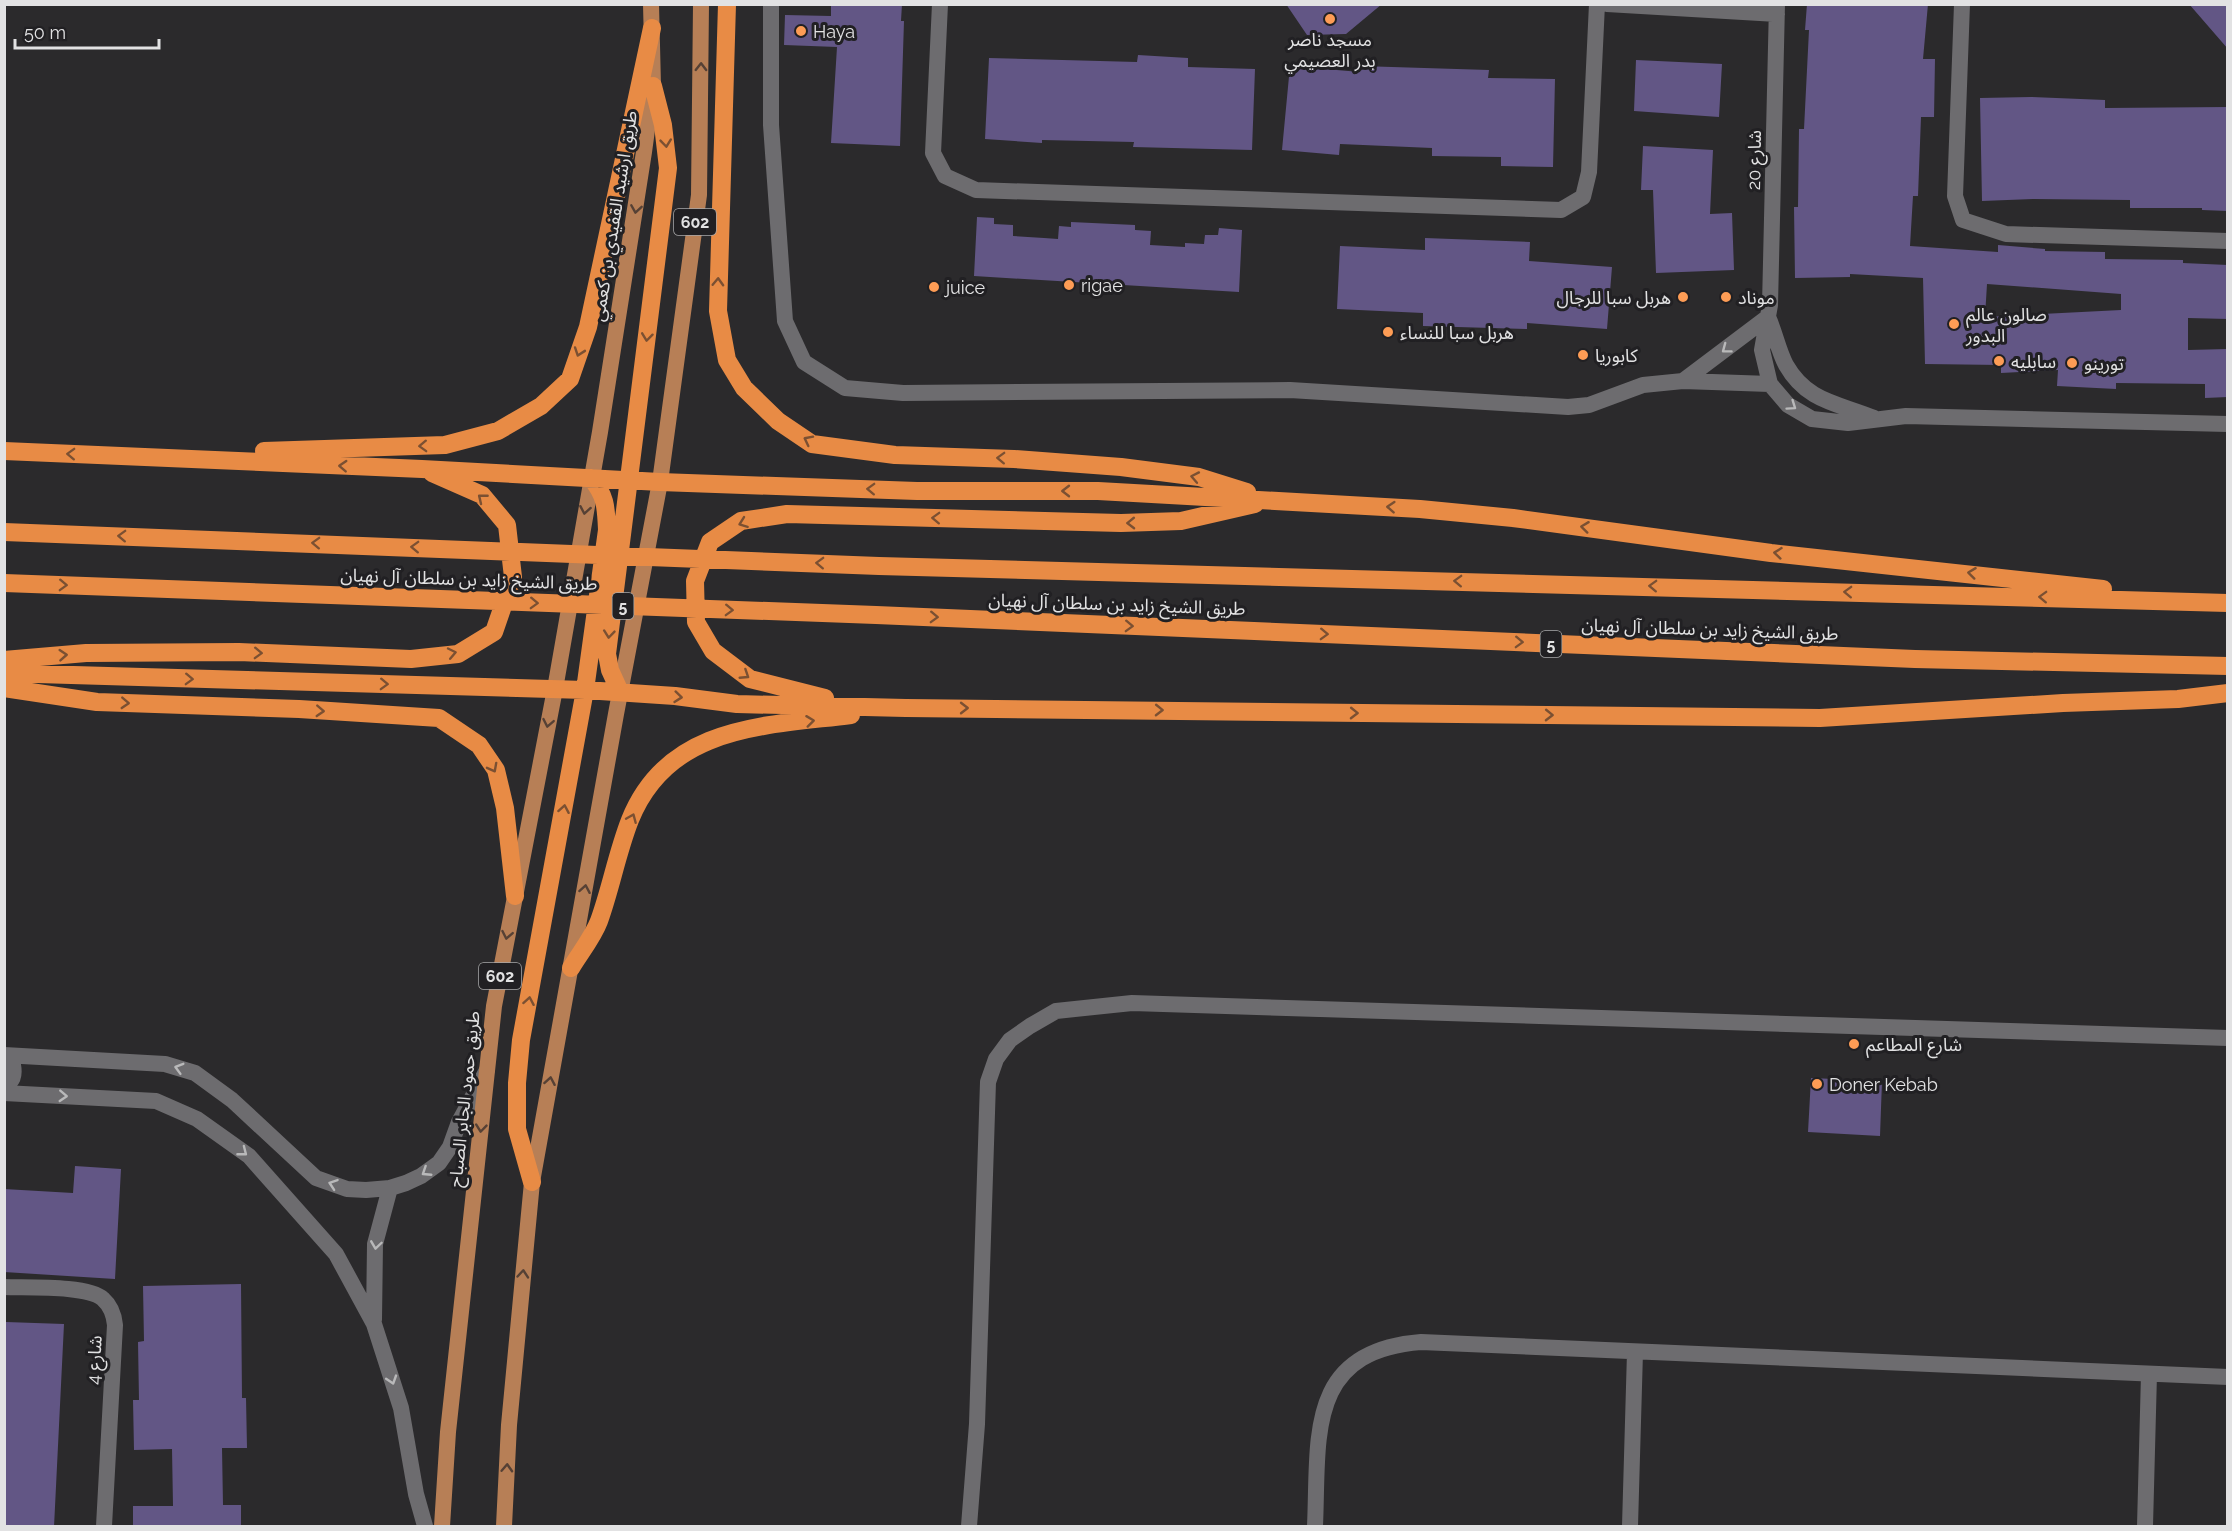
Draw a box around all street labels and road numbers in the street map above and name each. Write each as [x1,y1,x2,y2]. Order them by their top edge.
street label: طريق ارشيد القفيدي بن كعمي [587,109,644,323]
street label: شارع 20 [1743,130,1769,190]
road number: 602 [674,209,716,235]
street label: طريق الشيخ زايد بن سلطان آل نهيان [340,564,598,597]
street label: طريق الشيخ زايد بن سلطان آل نهيان [988,589,1246,622]
road number: 5 [612,593,634,619]
street label: طريق الشيخ زايد بن سلطان آل نهيان [1581,614,1839,647]
road number: 5 [1540,631,1562,657]
road number: 602 [479,963,521,989]
street label: طريق حمود الجابر الصباح [444,1010,487,1189]
street label: شارع 4 [82,1335,110,1385]

